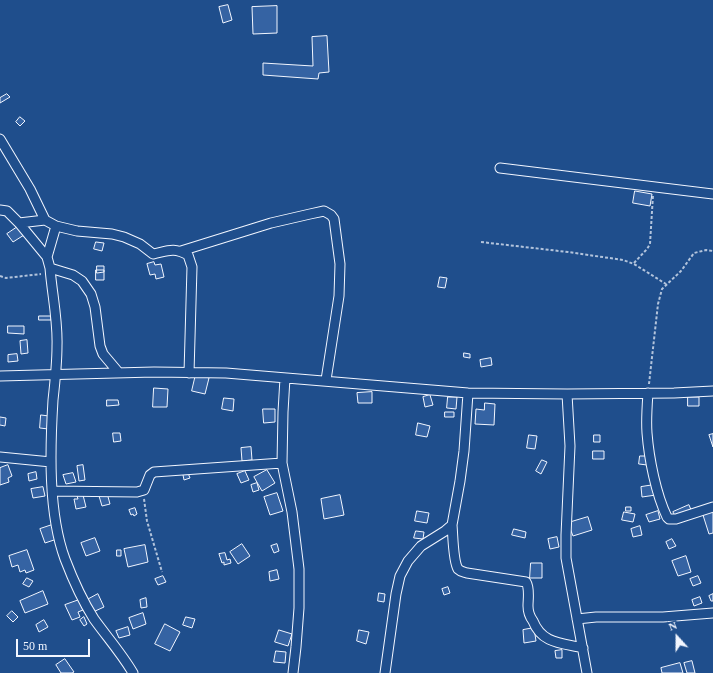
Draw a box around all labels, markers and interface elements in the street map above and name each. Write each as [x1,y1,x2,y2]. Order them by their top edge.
north arrow [657,617,697,657]
text: N [667,619,679,633]
scale bar [18,631,92,657]
text: 50 m [23,639,47,653]

